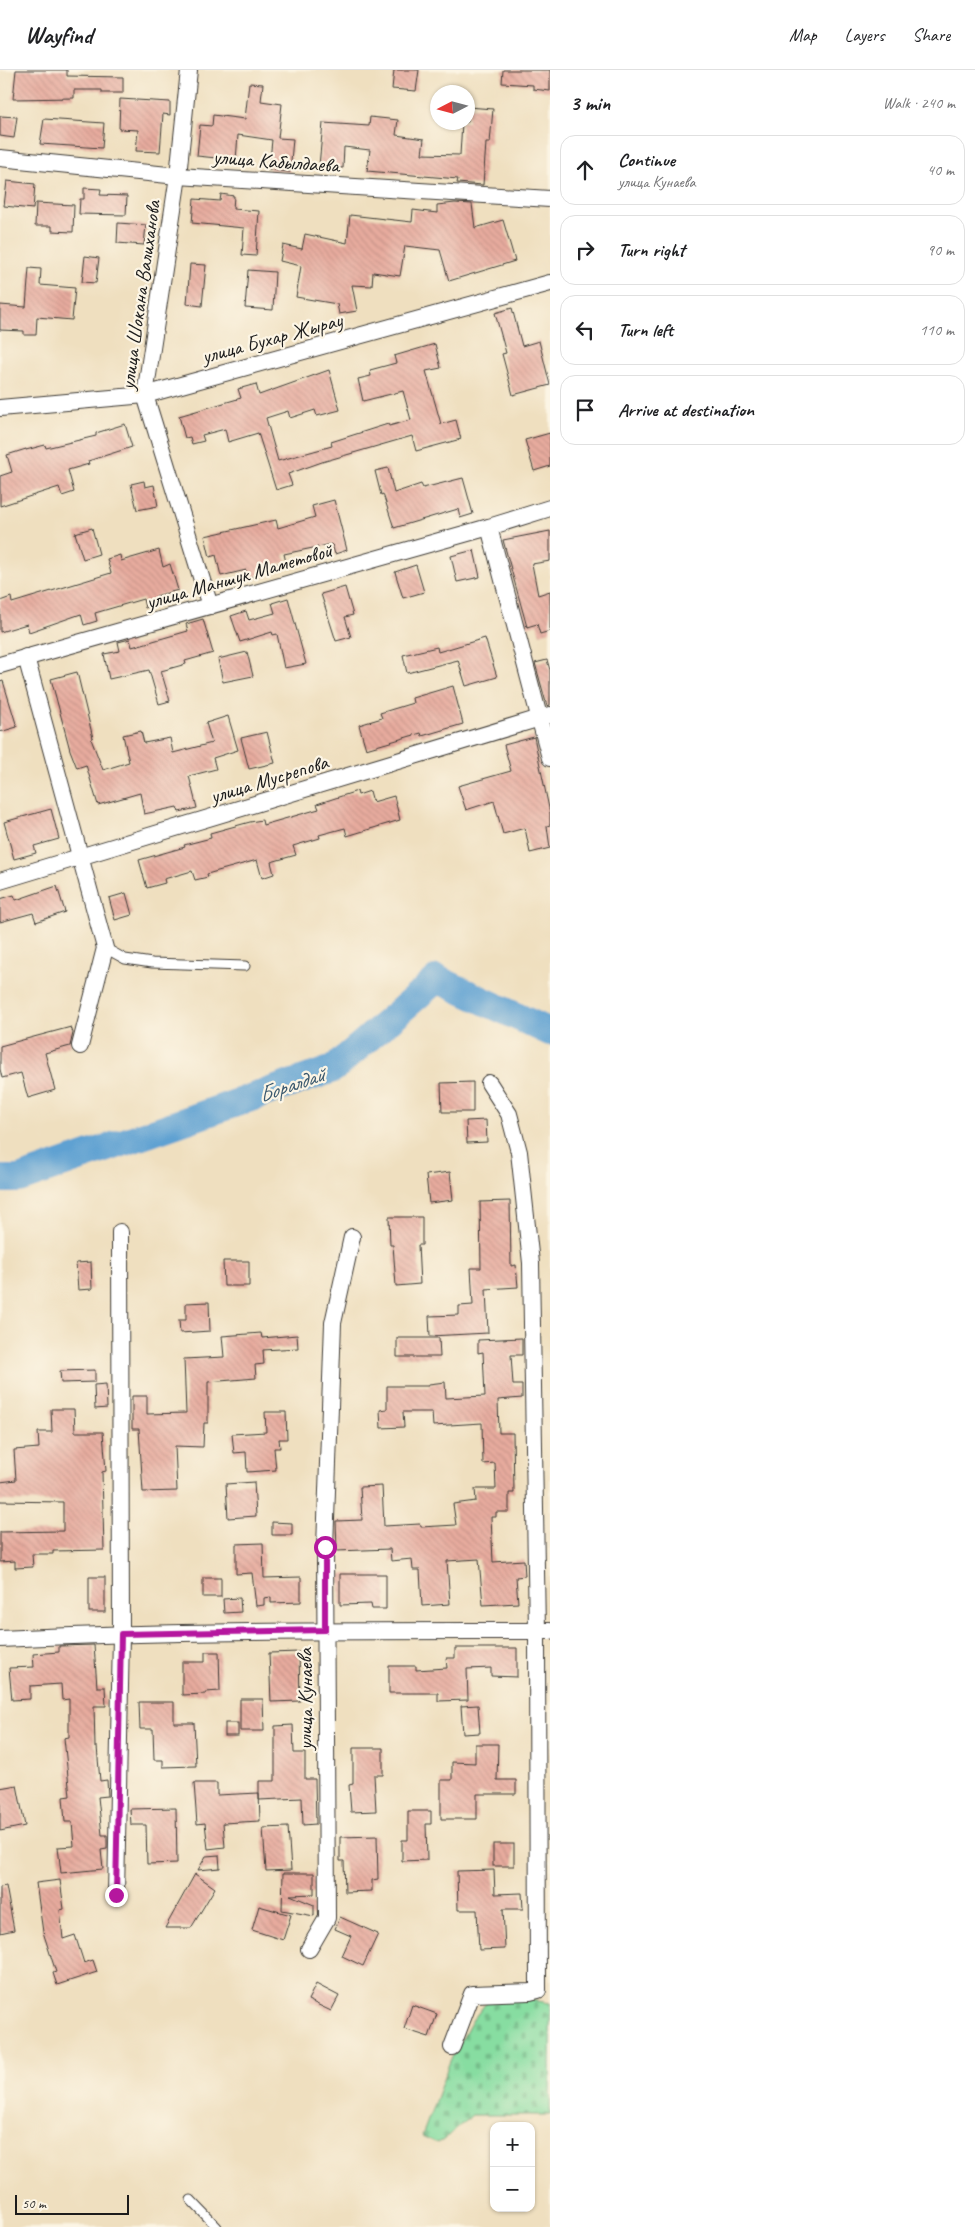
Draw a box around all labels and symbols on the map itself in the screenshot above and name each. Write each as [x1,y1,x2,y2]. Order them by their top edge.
north arrow [430,85,475,130]
street label: улица Кабылдаева [210,143,342,179]
street label: улица Шокана Валиханова [114,197,166,393]
street label: улица Бухар Жырау [197,306,347,370]
street label: улица Маншук Маметовой [141,537,336,616]
street label: улица Мусрепова [205,748,333,810]
water label: Боралдай [255,1059,333,1109]
route start [314,1536,337,1559]
street label: улица Кунаева [292,1646,318,1752]
route end [105,1884,128,1907]
scale bar [15,2192,129,2215]

